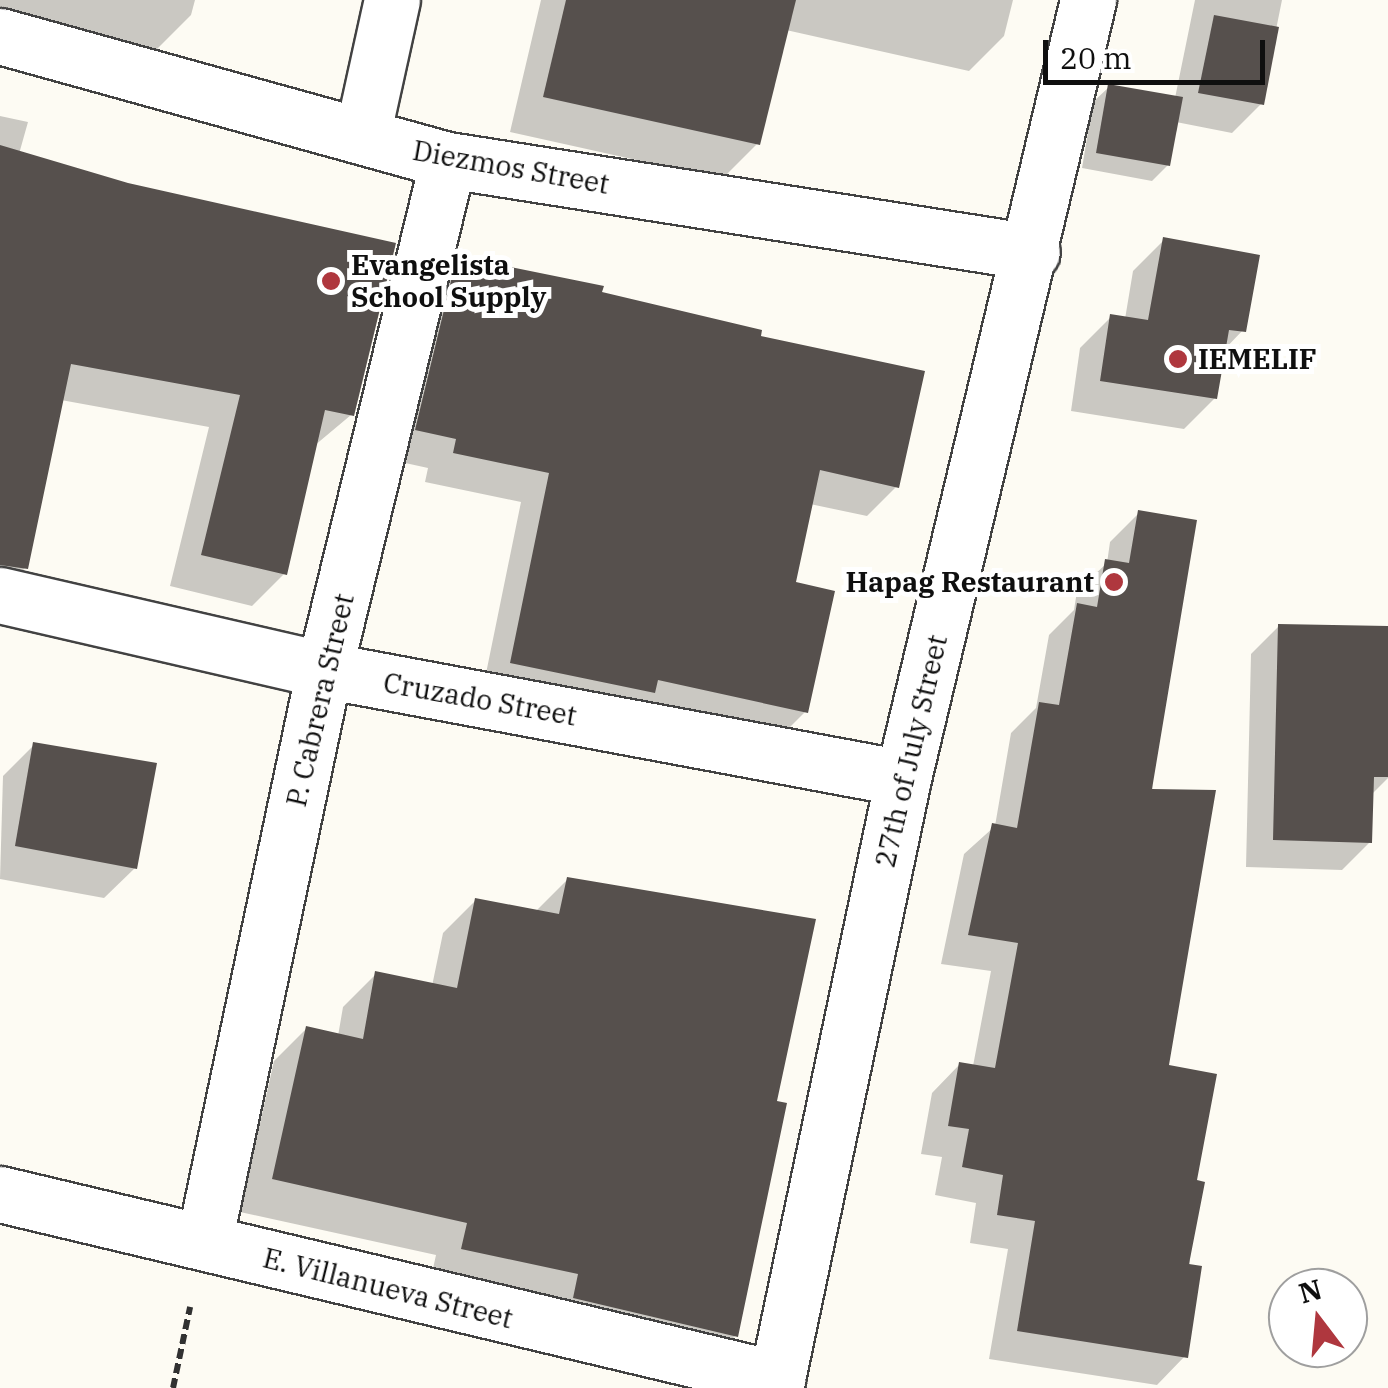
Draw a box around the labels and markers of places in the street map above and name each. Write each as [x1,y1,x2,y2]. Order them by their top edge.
place label: Evangelista School Supply [351,248,547,314]
marker: Evangelista School Supply [320,270,342,292]
place label: IEMELIF [1198,342,1317,376]
marker: IEMELIF [1167,348,1189,370]
place label: Hapag Restaurant [846,565,1094,599]
marker: Hapag Restaurant [1103,571,1125,593]

